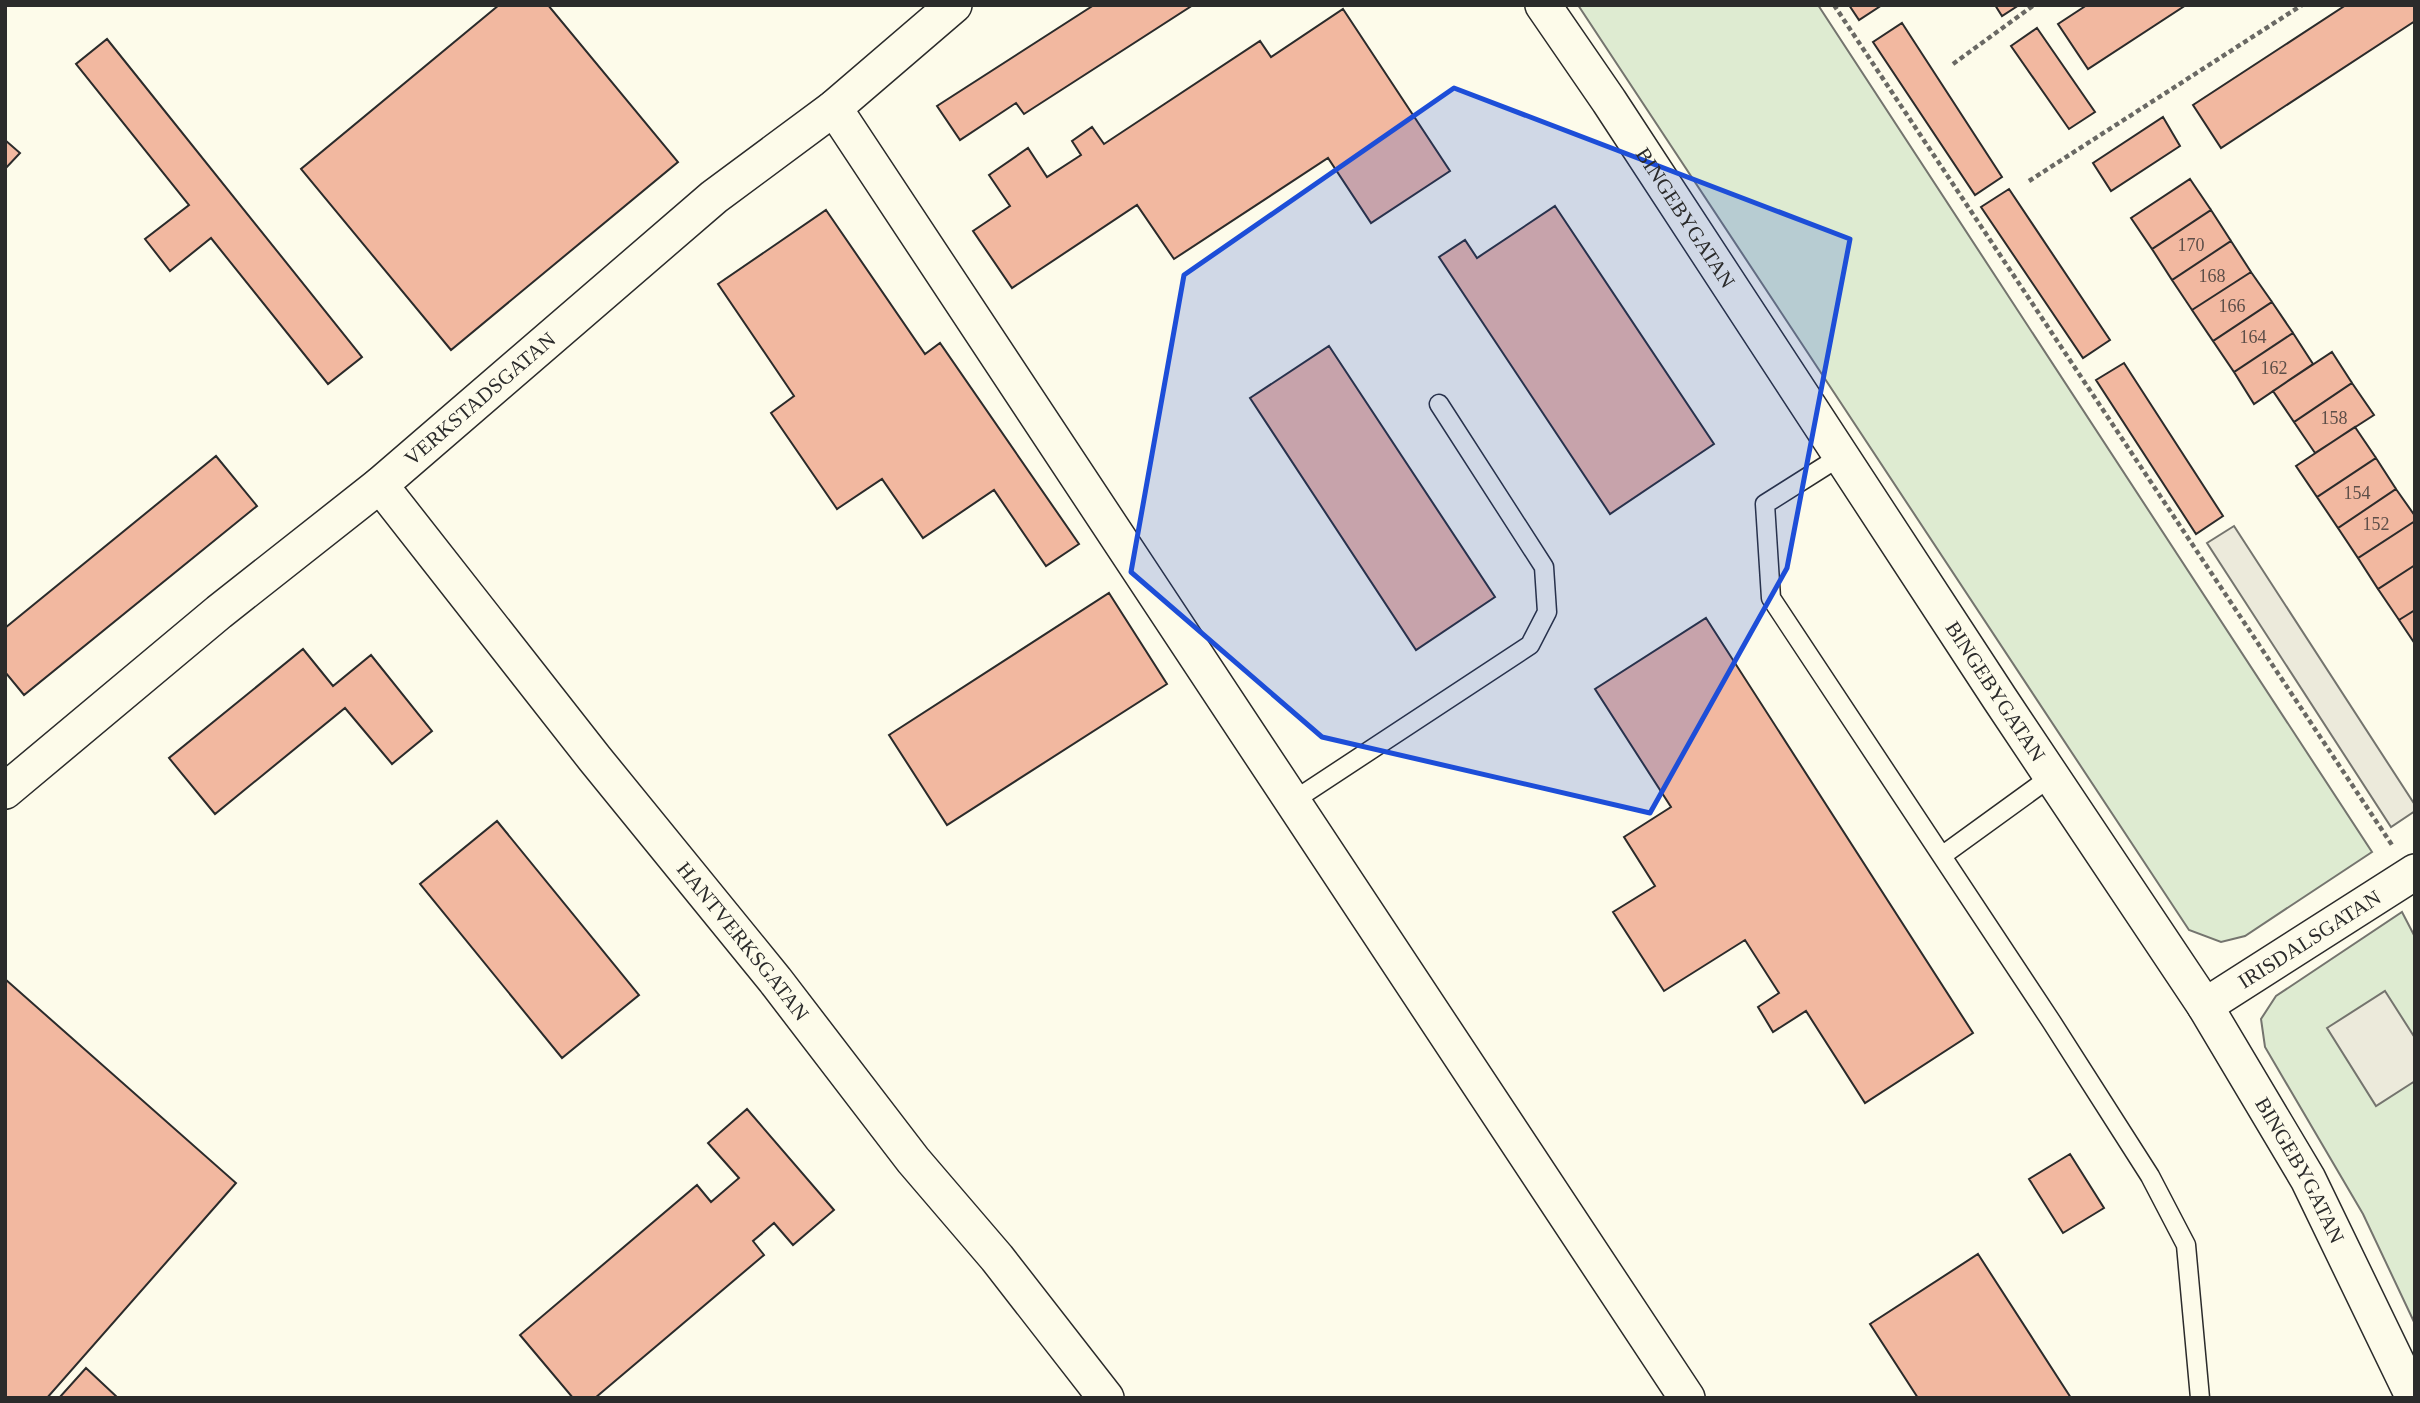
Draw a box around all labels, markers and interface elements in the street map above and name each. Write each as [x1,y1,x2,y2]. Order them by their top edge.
street label: BINGEBYGATAN [1631,143,1740,292]
house number: 170 [2178,235,2205,255]
house number: 168 [2199,266,2226,286]
house number: 166 [2219,296,2246,316]
street label: VERKSTADSGATAN [400,327,560,470]
house number: 164 [2240,327,2267,347]
house number: 162 [2261,358,2288,378]
house number: 158 [2321,408,2348,428]
house number: 154 [2344,483,2371,503]
house number: 152 [2363,514,2390,534]
street label: BINGEBYGATAN [1940,617,2050,766]
street label: HANTVERKSGATAN [672,857,814,1025]
street label: IRISDALSGATAN [2234,885,2385,994]
street label: BINGEBYGATAN [2250,1093,2349,1247]

